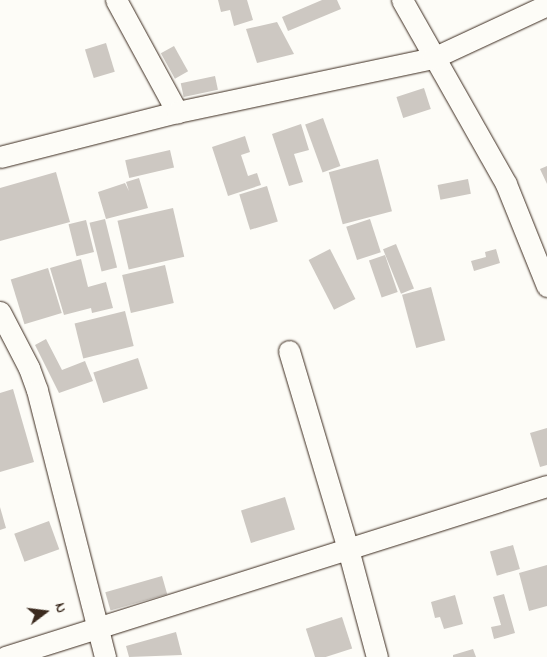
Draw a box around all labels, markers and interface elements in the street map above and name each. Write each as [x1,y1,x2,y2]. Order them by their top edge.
north arrow [20,587,70,637]
text: N [49,601,71,615]

